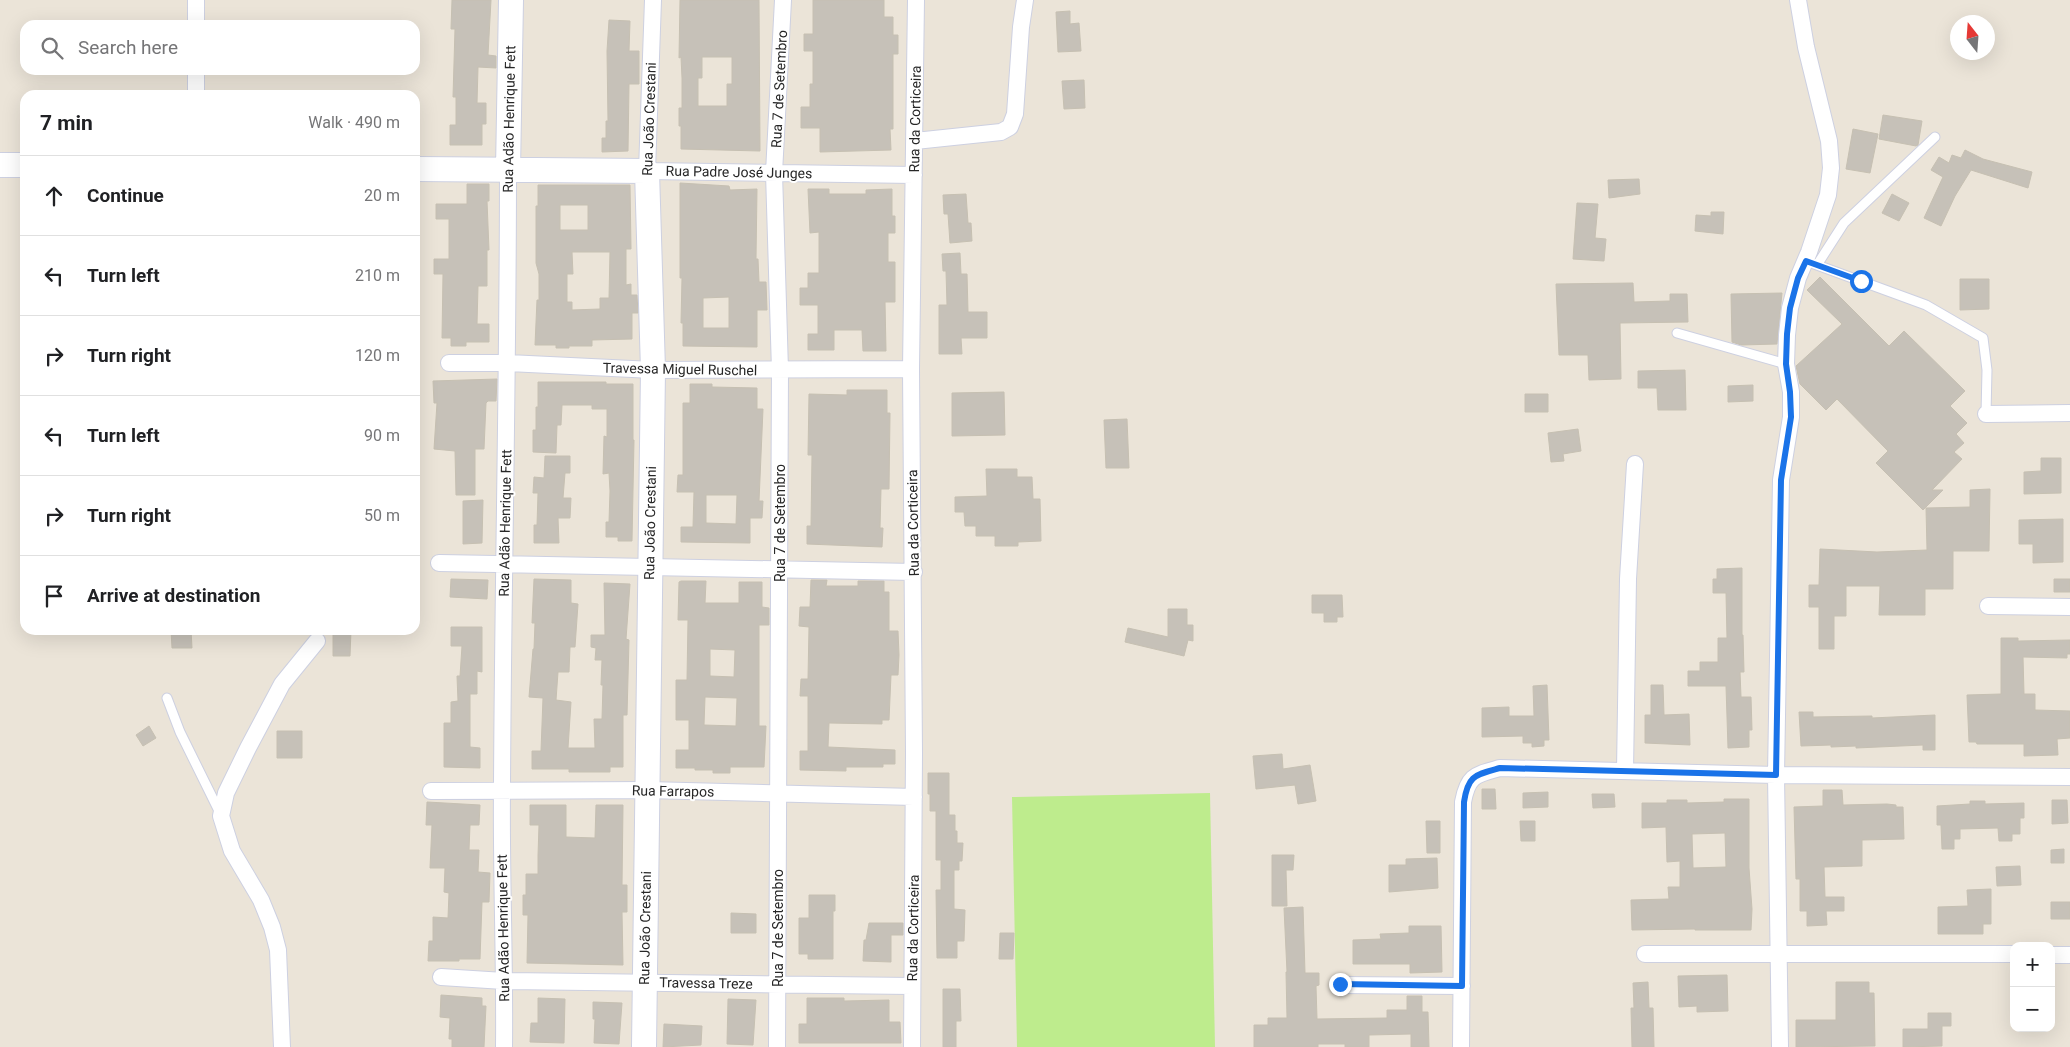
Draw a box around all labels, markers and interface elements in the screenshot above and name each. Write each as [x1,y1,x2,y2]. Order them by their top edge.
north arrow [1950,15,1995,60]
search box [20,20,420,75]
street label: Rua 7 de Setembro [768,30,790,148]
icon: search [38,34,66,62]
text: Search here [78,36,178,59]
street label: Rua Adão Henrique Fett [500,45,518,193]
street label: Rua João Crestani [639,62,659,176]
street label: Rua da Corticeira [906,65,924,173]
text: 7 min [40,111,93,135]
text: Walk · 490 m [308,113,400,132]
street label: Rua Padre José Junges [666,163,812,181]
icon: ahead [40,182,68,210]
text: Continue [87,184,164,207]
text: 20 m [364,186,400,205]
icon: left [40,262,68,290]
text: Turn left [87,264,160,287]
text: 210 m [355,266,400,285]
route start [1850,270,1873,293]
icon: right [40,342,68,370]
text: Turn right [87,344,171,367]
text: 120 m [355,346,400,365]
street label: Travessa Miguel Ruschel [603,360,757,378]
icon: left [40,422,68,450]
text: Turn left [87,424,160,447]
text: 90 m [364,426,400,445]
street label: Rua Adão Henrique Fett [496,449,514,597]
street label: Rua 7 de Setembro [772,464,788,582]
street label: Rua João Crestani [641,466,659,580]
street label: Rua da Corticeira [904,469,922,577]
icon: right [40,502,68,530]
text: Turn right [87,504,171,527]
text: 50 m [364,506,400,525]
icon: arrive [40,582,68,610]
text: Arrive at destination [87,584,260,607]
street label: Rua Farrapos [632,782,714,800]
street label: Rua Adão Henrique Fett [494,854,512,1002]
street label: Rua 7 de Setembro [770,869,786,987]
street label: Rua João Crestani [636,871,654,985]
street label: Rua da Corticeira [904,874,922,982]
map controls [2010,942,2055,1032]
button: + [2010,942,2055,987]
route end [1329,973,1352,996]
street label: Travessa Treze [659,974,753,992]
button: − [2010,987,2055,1032]

